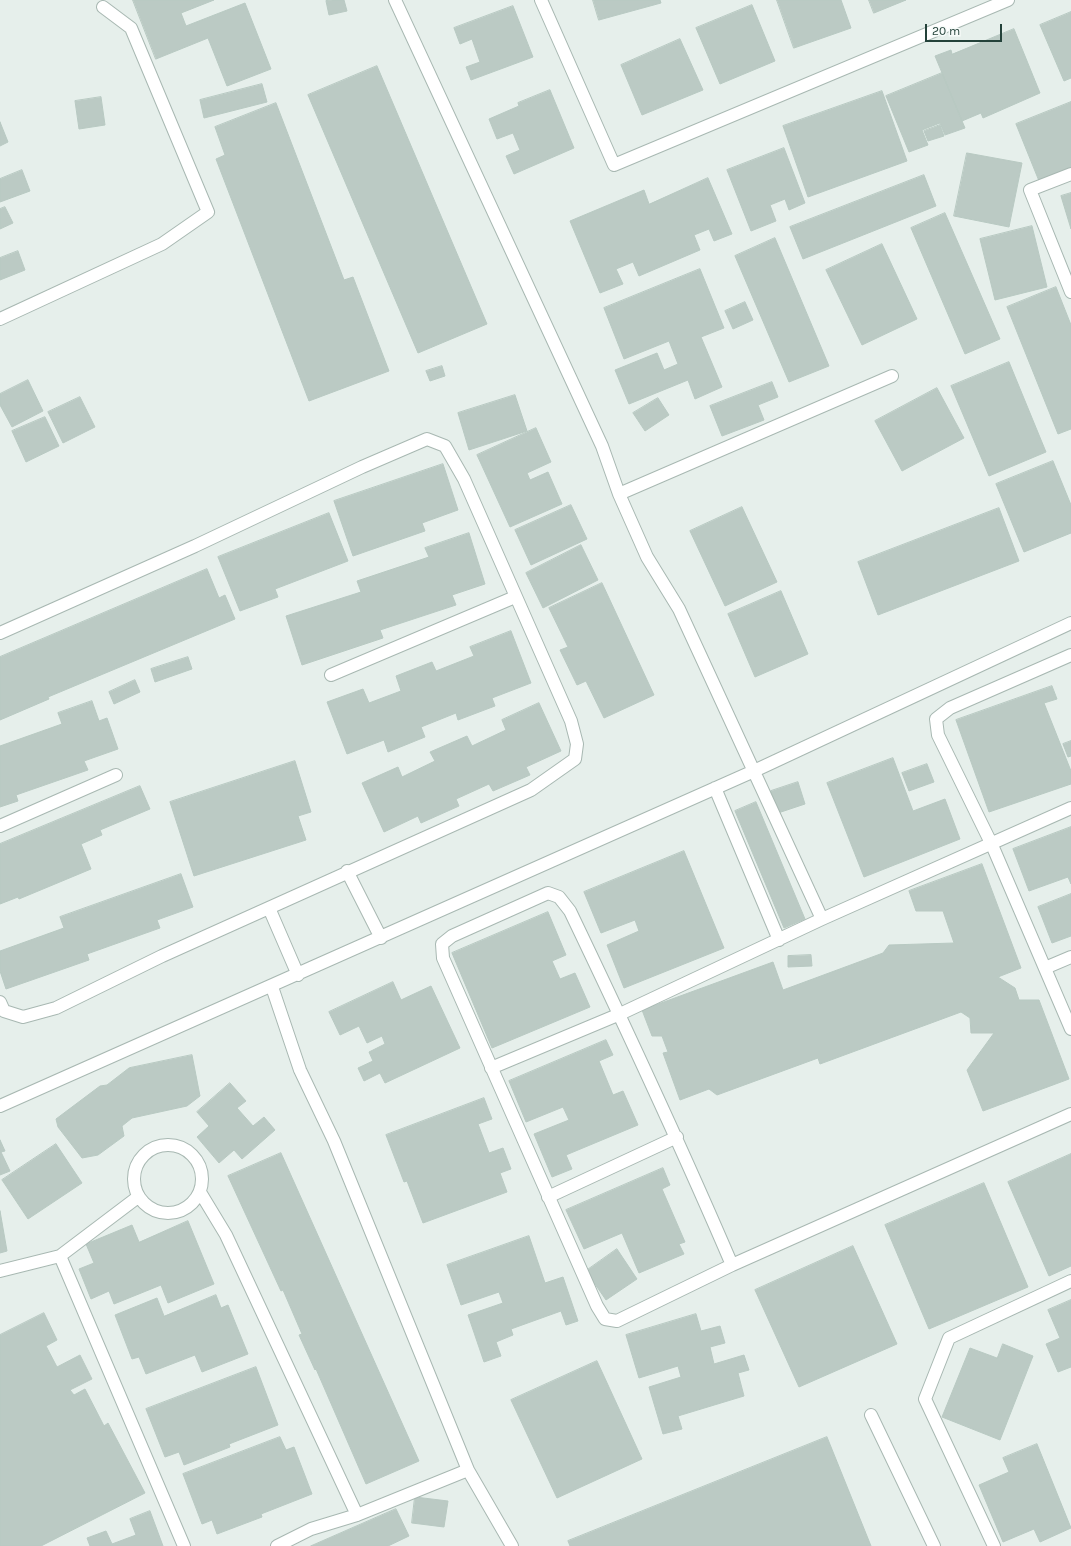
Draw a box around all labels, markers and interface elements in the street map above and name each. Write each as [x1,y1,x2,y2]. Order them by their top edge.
scale bar [927,16,1004,42]
text: 20 m [932,24,960,38]

